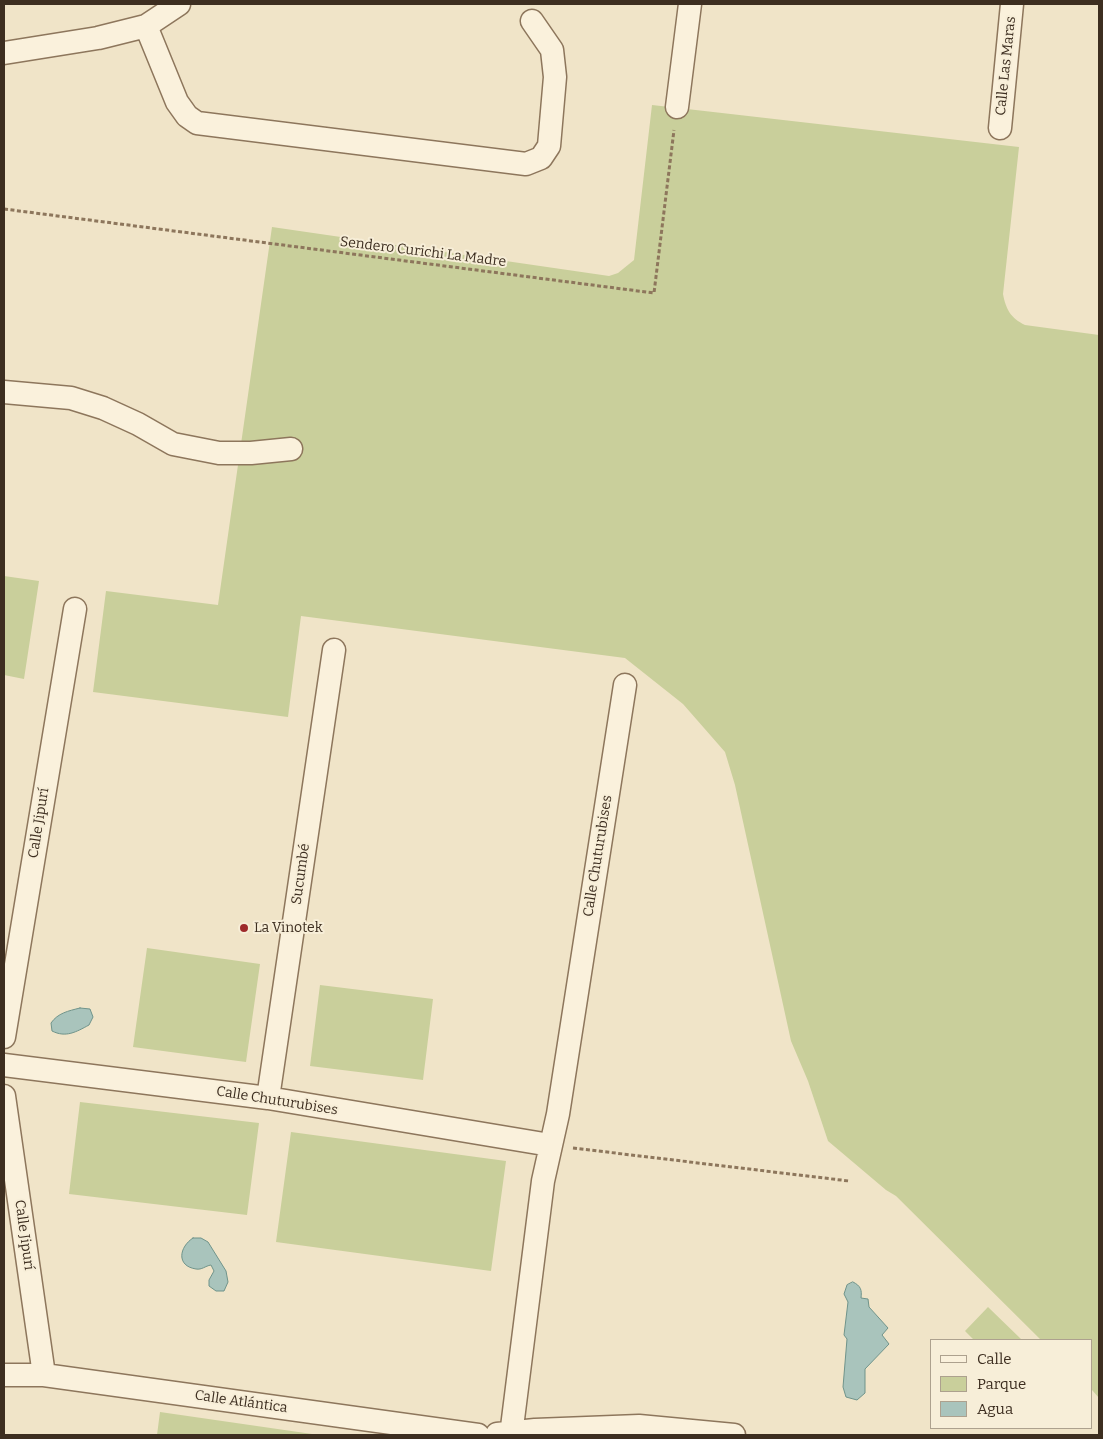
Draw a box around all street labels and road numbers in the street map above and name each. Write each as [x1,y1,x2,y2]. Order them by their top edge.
street label: Calle Las Maras [992,16,1020,116]
street label: Sendero Curichi La Madre [339,233,507,271]
street label: Calle Jipurí [25,787,53,859]
street label: Calle Chuturubises [580,794,616,918]
street label: Sucumbé [288,842,314,906]
street label: Calle Chuturubises [215,1083,339,1119]
street label: Calle Jipurí [11,1199,37,1271]
street label: Calle Atlántica [194,1387,288,1417]

